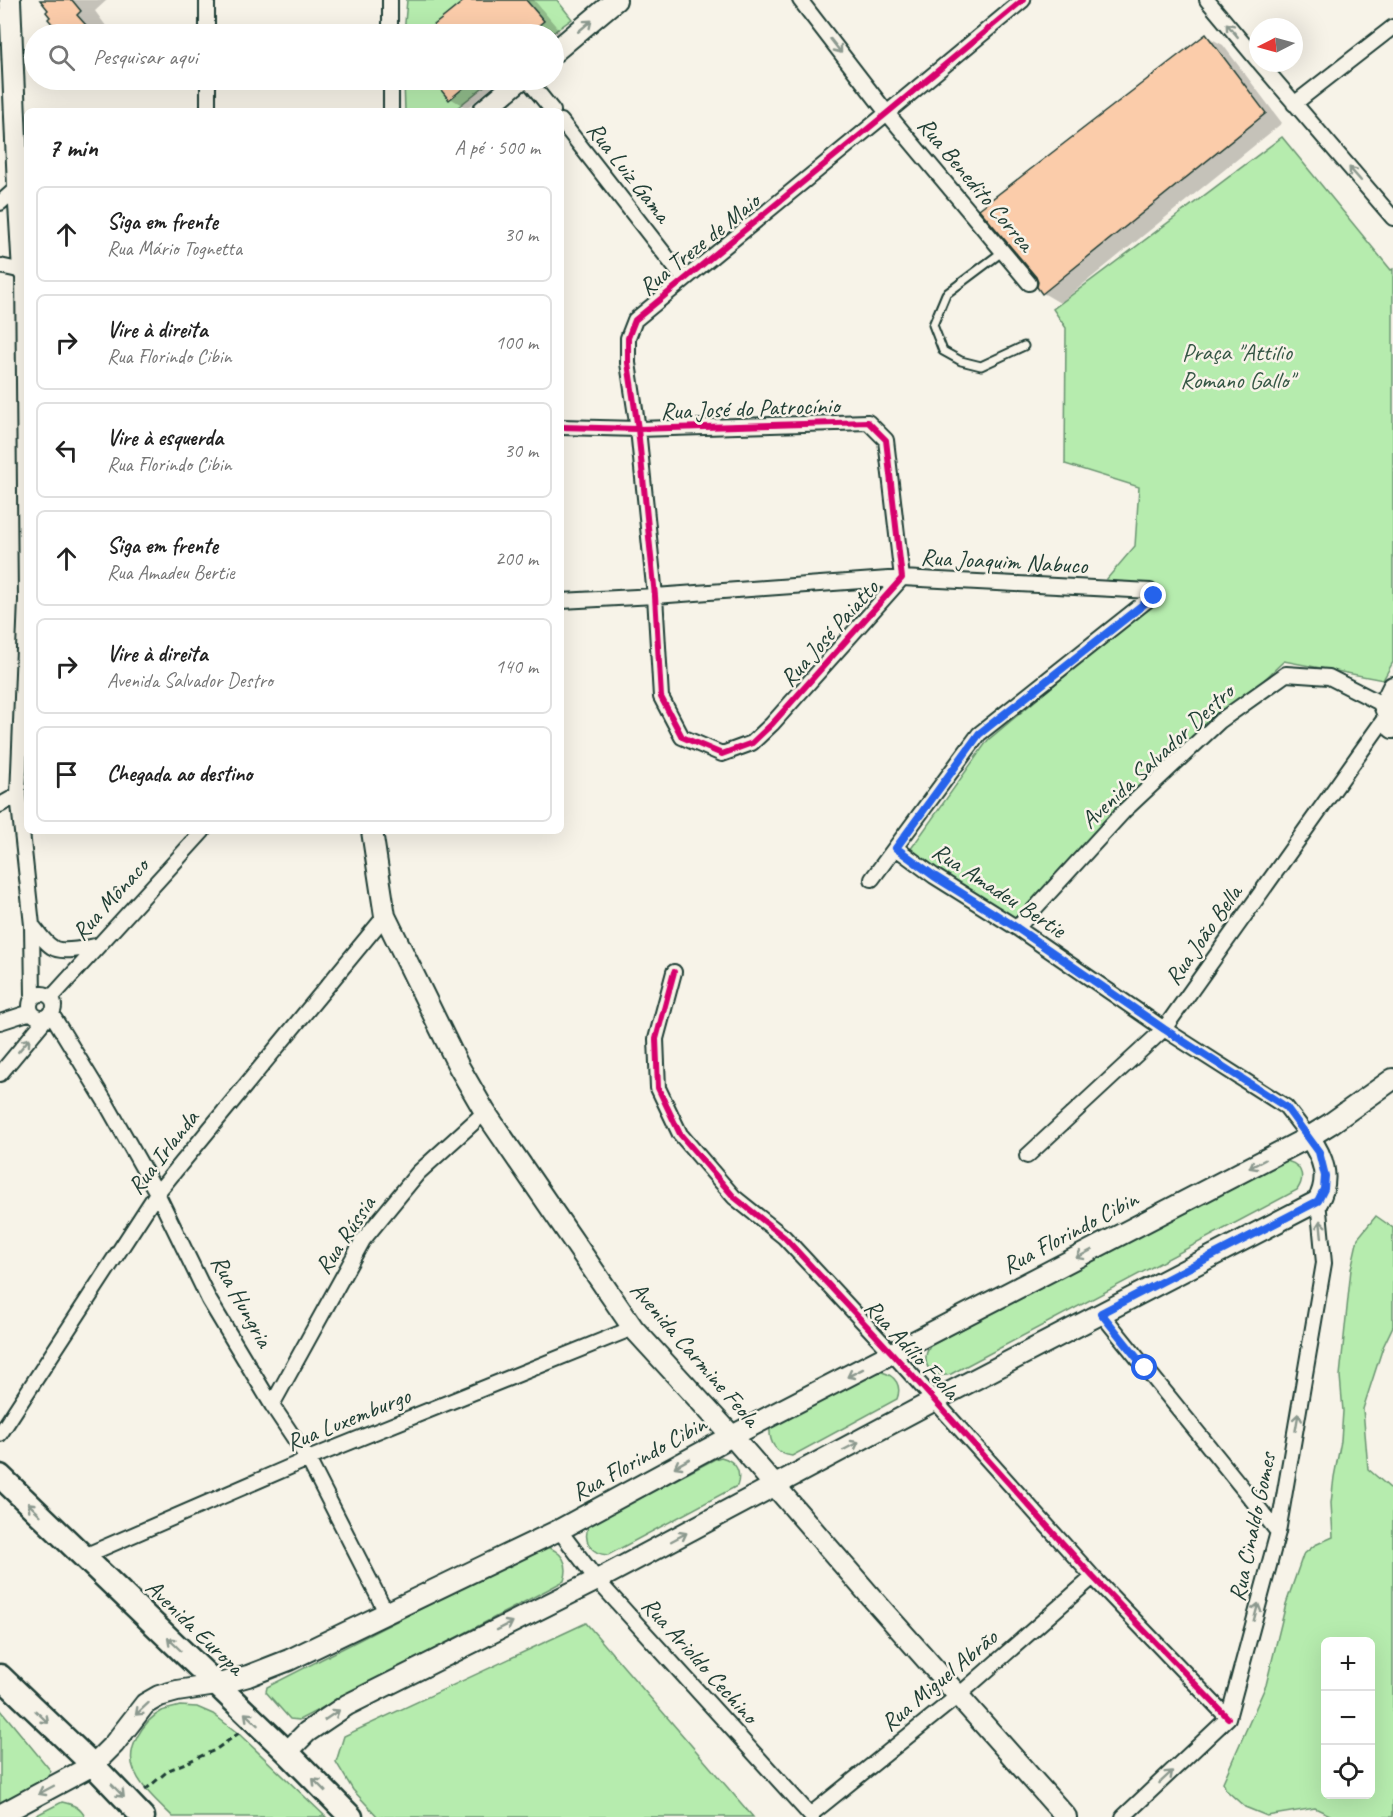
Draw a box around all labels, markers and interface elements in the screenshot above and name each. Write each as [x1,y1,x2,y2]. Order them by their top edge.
north arrow [1249,18,1303,72]
one-way arrow [577,19,592,33]
one-way arrow [1226,22,1239,38]
search box [24,24,564,90]
one-way arrow [829,38,842,54]
icon: search [45,41,78,74]
text: Pesquisar aqui [93,43,198,71]
street label: Rua Benedito Correa [911,111,1042,259]
street label: Rua Luiz Gama [580,116,679,230]
text: 7 min [48,131,98,164]
text: A pé · 500 m [455,135,540,160]
one-way arrow [1348,167,1362,182]
street label: Rua Treze de Maio [632,184,768,302]
text: Siga em frente [107,208,218,236]
icon: ahead [50,218,83,251]
text: 30 m [504,222,538,247]
text: Rua Mário Tognetta [107,236,242,261]
text: Vire à direita [107,316,207,344]
icon: right [50,326,83,359]
text: 100 m [495,330,538,355]
park label: Praça "Attilio Romano Gallo" [1180,337,1299,395]
text: Rua Florindo Cibin [107,344,231,369]
street label: Rua José do Patrocínio [660,390,843,426]
text: Vire à esquerda [107,424,223,452]
icon: left [50,434,83,467]
text: 30 m [504,438,538,463]
text: Rua Florindo Cibin [107,452,231,477]
text: Siga em frente [107,532,218,560]
icon: ahead [50,542,83,575]
street label: Rua Joaquim Nabuco [920,542,1090,580]
text: 200 m [495,546,538,571]
text: Rua Amadeu Bertie [107,560,235,585]
street label: Rua José Paiatto [773,572,886,693]
route end [1140,582,1166,608]
text: Vire à direita [107,640,207,668]
icon: right [50,650,83,683]
text: 140 m [495,654,538,679]
text: Avenida Salvador Destro [107,668,273,693]
street label: Avenida Salvador Destro [1074,675,1242,835]
icon: arrive [50,758,83,791]
text: Chegada ao destino [107,760,252,788]
street label: Rua Amadeu Bertie [927,836,1073,945]
street label: Rua Mônaco [65,850,156,946]
street label: Rua João Bella [1158,877,1250,991]
one-way arrow [18,1037,31,1053]
street label: Rua Irlanda [121,1103,206,1200]
one-way arrow [1248,1159,1266,1170]
street label: Rua Florindo Cibin [997,1183,1144,1280]
street label: Rua Rússia [308,1189,383,1280]
one-way arrow [1315,1220,1326,1240]
one-way arrow [1076,1248,1093,1260]
street label: Rua Hungria [204,1250,280,1354]
street label: Avenida Carmine Feola [624,1275,768,1434]
street label: Rua Adílio Feola [858,1293,967,1406]
route start [1131,1354,1157,1380]
one-way arrow [847,1367,864,1379]
street label: Rua Luxemburgo [282,1380,416,1457]
street label: Rua Florindo Cibin [566,1408,713,1507]
one-way arrow [1291,1412,1302,1432]
one-way arrow [842,1440,859,1452]
street label: Rua Cinaldo Gomes [1222,1448,1283,1604]
one-way arrow [674,1457,691,1469]
one-way arrow [26,1502,41,1516]
one-way arrow [669,1531,687,1542]
street label: Avenida Europa [139,1573,252,1683]
street label: Rua Arioldo Cechino [635,1591,766,1731]
one-way arrow [1251,1603,1263,1622]
one-way arrow [496,1619,514,1631]
street label: Rua Miguel Abrão [874,1621,1005,1738]
one-way arrow [166,1637,181,1652]
map controls [1321,1637,1375,1799]
button: + [1321,1637,1375,1691]
button: − [1321,1691,1375,1745]
one-way arrow [135,1701,150,1716]
one-way arrow [35,1709,50,1724]
one-way arrow [323,1709,340,1721]
one-way arrow [244,1711,259,1726]
button: locate [1321,1745,1375,1799]
one-way arrow [1158,1770,1173,1784]
one-way arrow [312,1777,326,1792]
one-way arrow [111,1783,125,1798]
one-way arrow [38,1785,56,1796]

